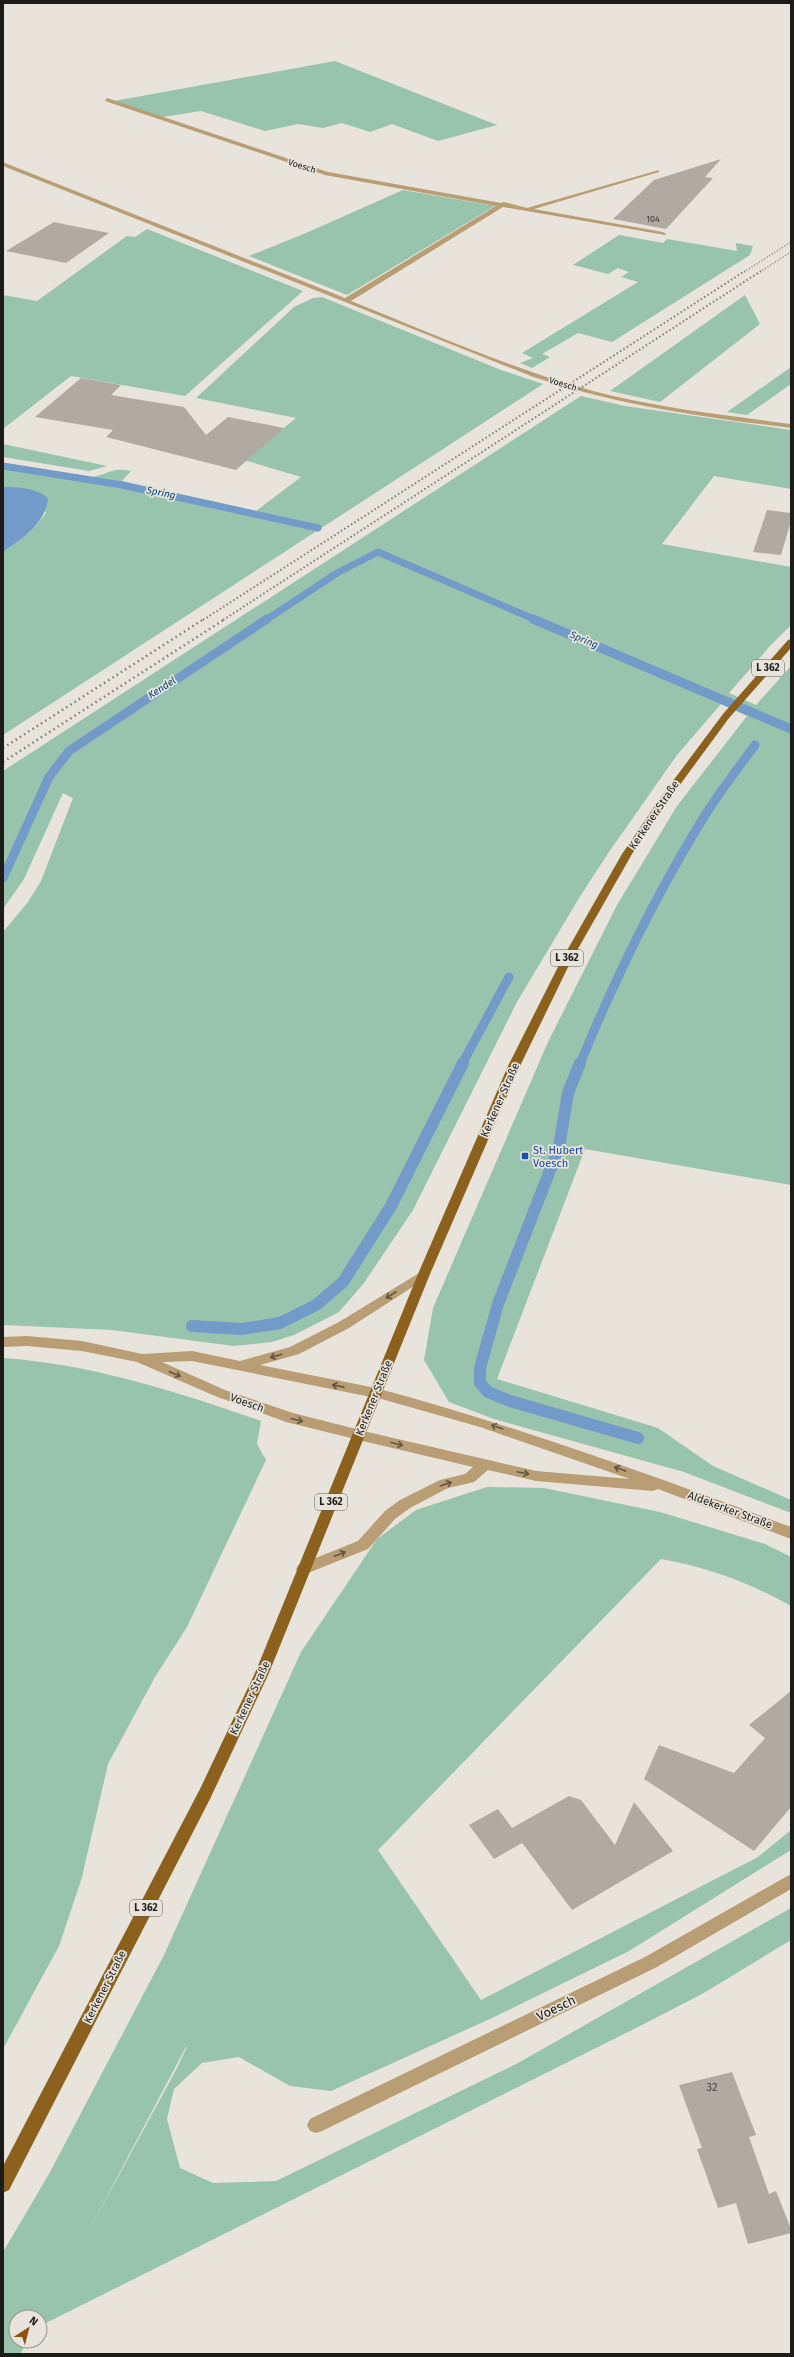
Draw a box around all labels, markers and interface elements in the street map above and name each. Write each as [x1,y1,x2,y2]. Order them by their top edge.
street label: Voesch [287,157,317,175]
house number: 104 [646,214,660,224]
street label: Voesch [548,375,578,393]
water label: Spring [144,484,177,502]
water label: Spring [567,628,600,651]
road number: L 362 [752,660,784,676]
water label: Kendel [146,675,178,701]
street label: Kerkener Straße [626,778,682,852]
road number: L 362 [551,950,583,966]
street label: Kerkener Straße [478,1061,522,1139]
place label: St. Hubert Voesch [533,1144,583,1170]
marker: St. Hubert Voesch [520,1151,530,1161]
one-way arrow [385,1292,397,1300]
one-way arrow [270,1352,283,1360]
street label: Kerkener Straße [353,1358,395,1438]
one-way arrow [169,1370,181,1378]
one-way arrow [332,1381,345,1389]
street label: Voesch [228,1391,266,1415]
one-way arrow [290,1416,303,1424]
one-way arrow [491,1423,504,1430]
one-way arrow [390,1440,403,1448]
one-way arrow [614,1465,626,1473]
one-way arrow [517,1470,530,1478]
one-way arrow [440,1480,452,1488]
street label: Aldekerker Straße [686,1489,774,1531]
road number: L 362 [315,1494,347,1510]
one-way arrow [333,1550,345,1558]
street label: Kerkener Straße [227,1659,273,1737]
road number: L 362 [130,1900,162,1916]
street label: Kerkener Straße [81,1948,129,2026]
street label: Voesch [534,1992,578,2024]
house number: 32 [707,2081,717,2094]
north arrow [8,2309,48,2349]
text: N [27,2314,40,2329]

